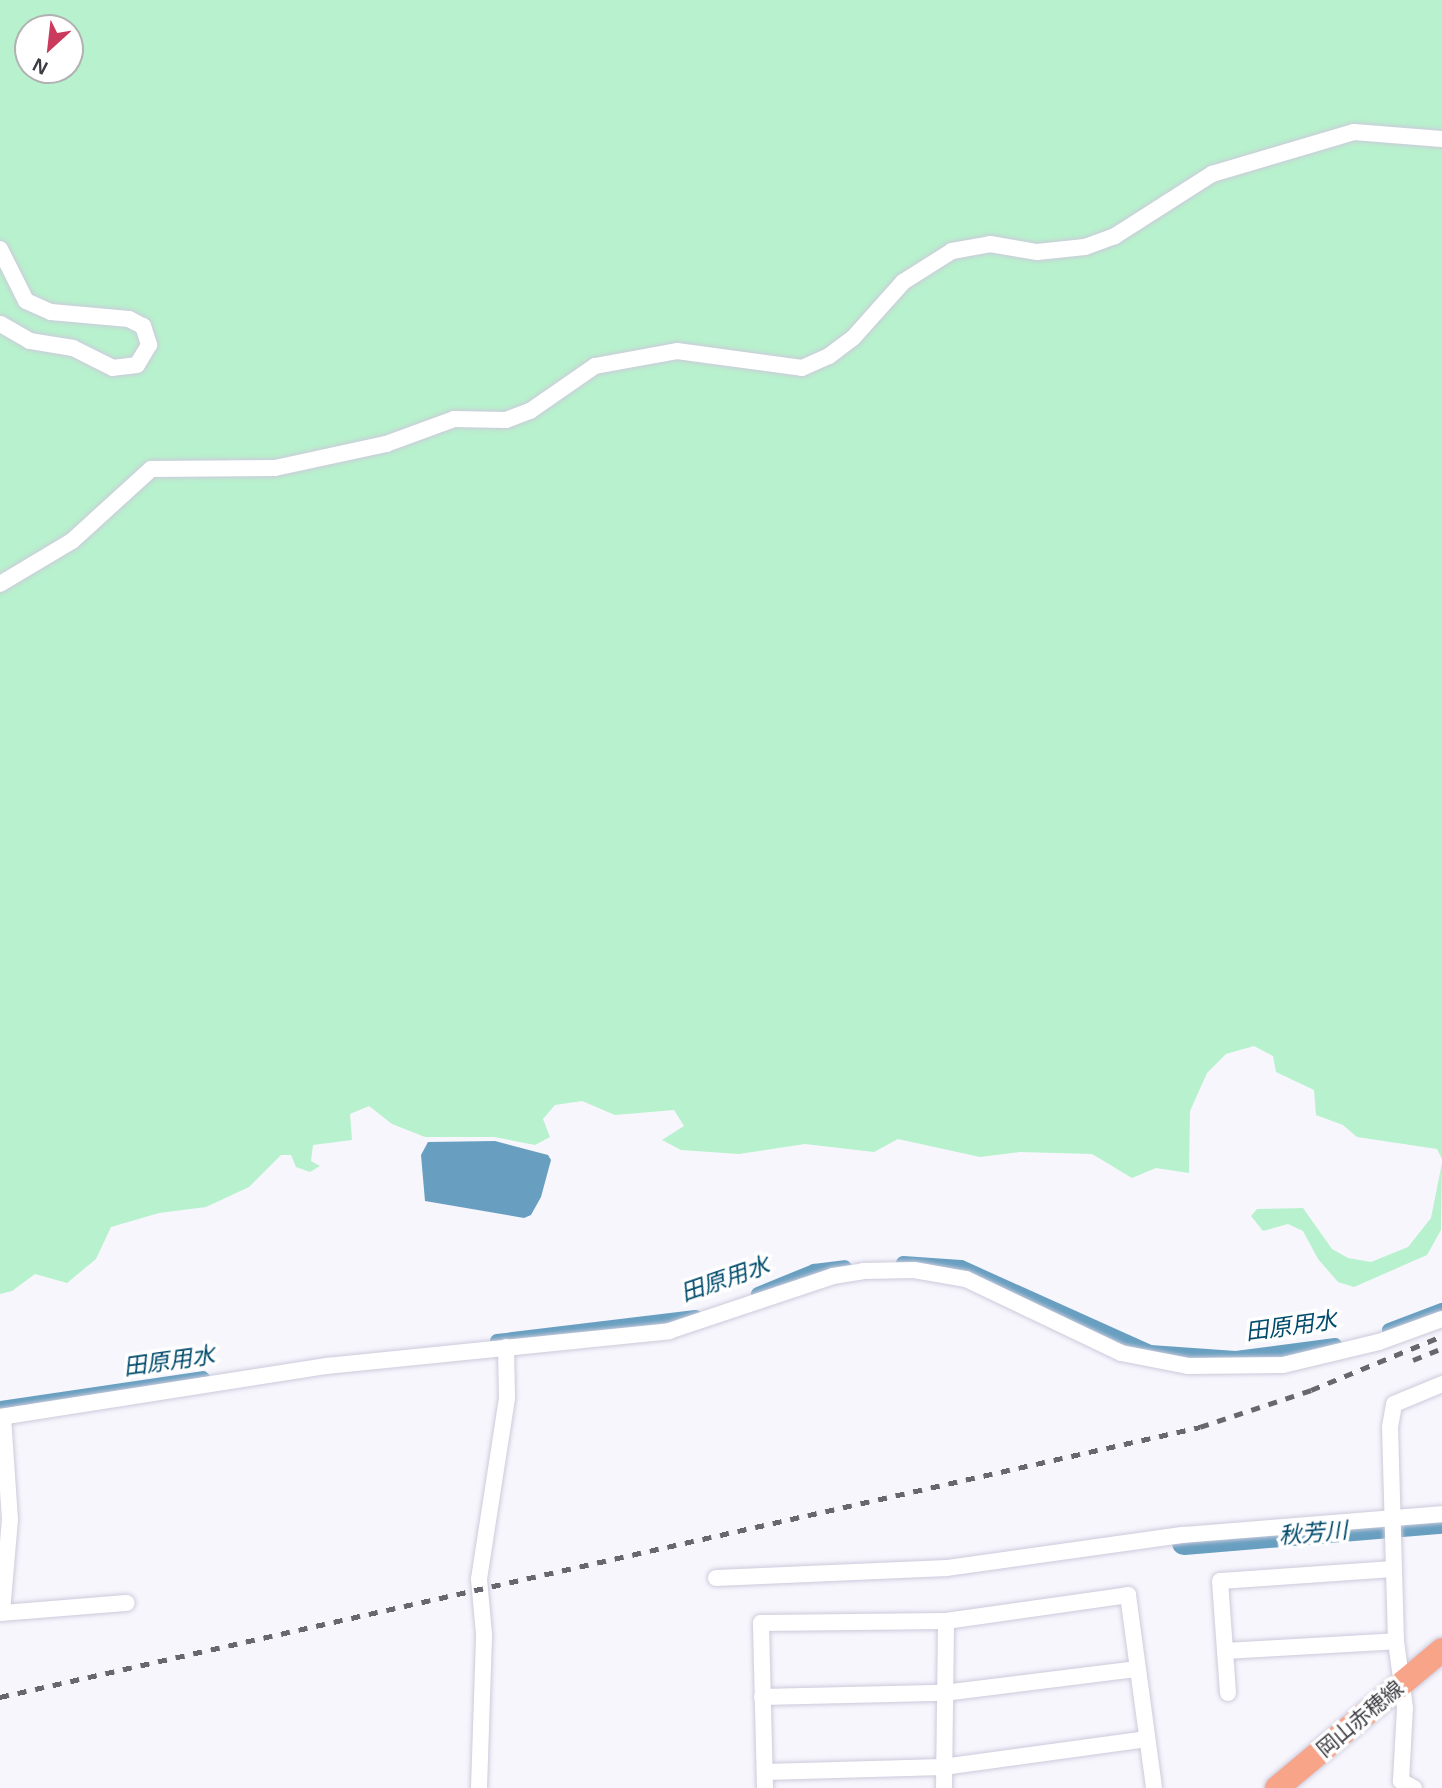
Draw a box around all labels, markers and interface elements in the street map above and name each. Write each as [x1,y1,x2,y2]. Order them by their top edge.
north arrow [14,14,84,84]
text: N [29,54,51,79]
water label: 田原用水 [677,1251,773,1307]
water label: 田原用水 [1244,1306,1338,1346]
water label: 田原用水 [122,1341,216,1381]
water label: 秋芳川 [1277,1516,1349,1550]
street label: 岡山赤穂線 [1312,1676,1408,1762]

